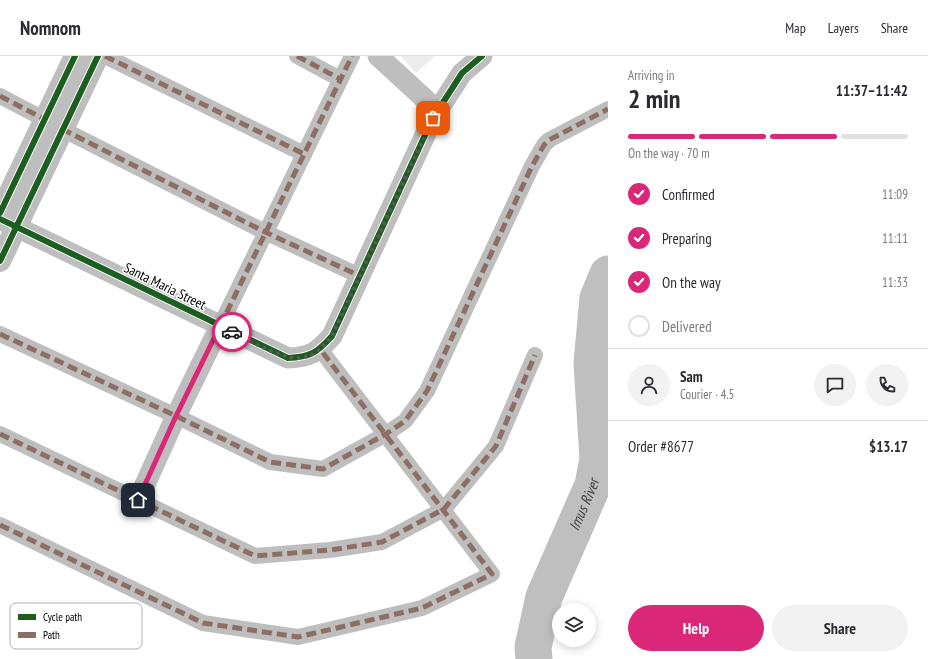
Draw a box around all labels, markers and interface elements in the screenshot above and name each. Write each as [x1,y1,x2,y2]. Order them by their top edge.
text: Nomnom [20,16,81,40]
text: Map [785,19,806,37]
text: Layers [828,19,859,37]
text: Share [881,19,908,37]
text: Arriving in [628,67,675,84]
text: 11:37–11:42 [836,81,908,100]
text: 2 min [628,82,681,115]
pin [416,101,450,135]
icon: bag [422,107,444,129]
text: On the way · 70 m [628,145,710,162]
icon: check [628,183,650,205]
text: Confirmed [662,185,715,204]
text: 11:09 [882,186,908,203]
icon: check [628,227,650,249]
text: Preparing [662,229,712,248]
text: 11:11 [882,230,908,247]
street label: Santa Maria Street [121,258,209,314]
icon: check [628,271,650,293]
text: On the way [662,273,721,292]
text: 11:33 [882,274,908,291]
courier [212,312,252,352]
text: Delivered [662,317,712,336]
icon: car [221,321,243,343]
button: person [628,364,670,406]
button: chat [814,364,856,406]
button: phone [866,364,908,406]
text: Sam [680,367,703,386]
text: Courier · 4.5 [680,386,734,403]
text: Order #8677 [628,437,694,456]
text: $13.17 [869,437,908,456]
water label: Imus River [564,476,603,533]
pin [121,483,155,517]
icon: home [127,489,149,511]
legend [10,603,142,649]
map controls [552,603,596,647]
button: layers [552,603,596,647]
button: Help [628,605,764,651]
button: Share [772,605,908,651]
text: Cycle path [43,610,82,624]
text: Path [43,628,60,642]

